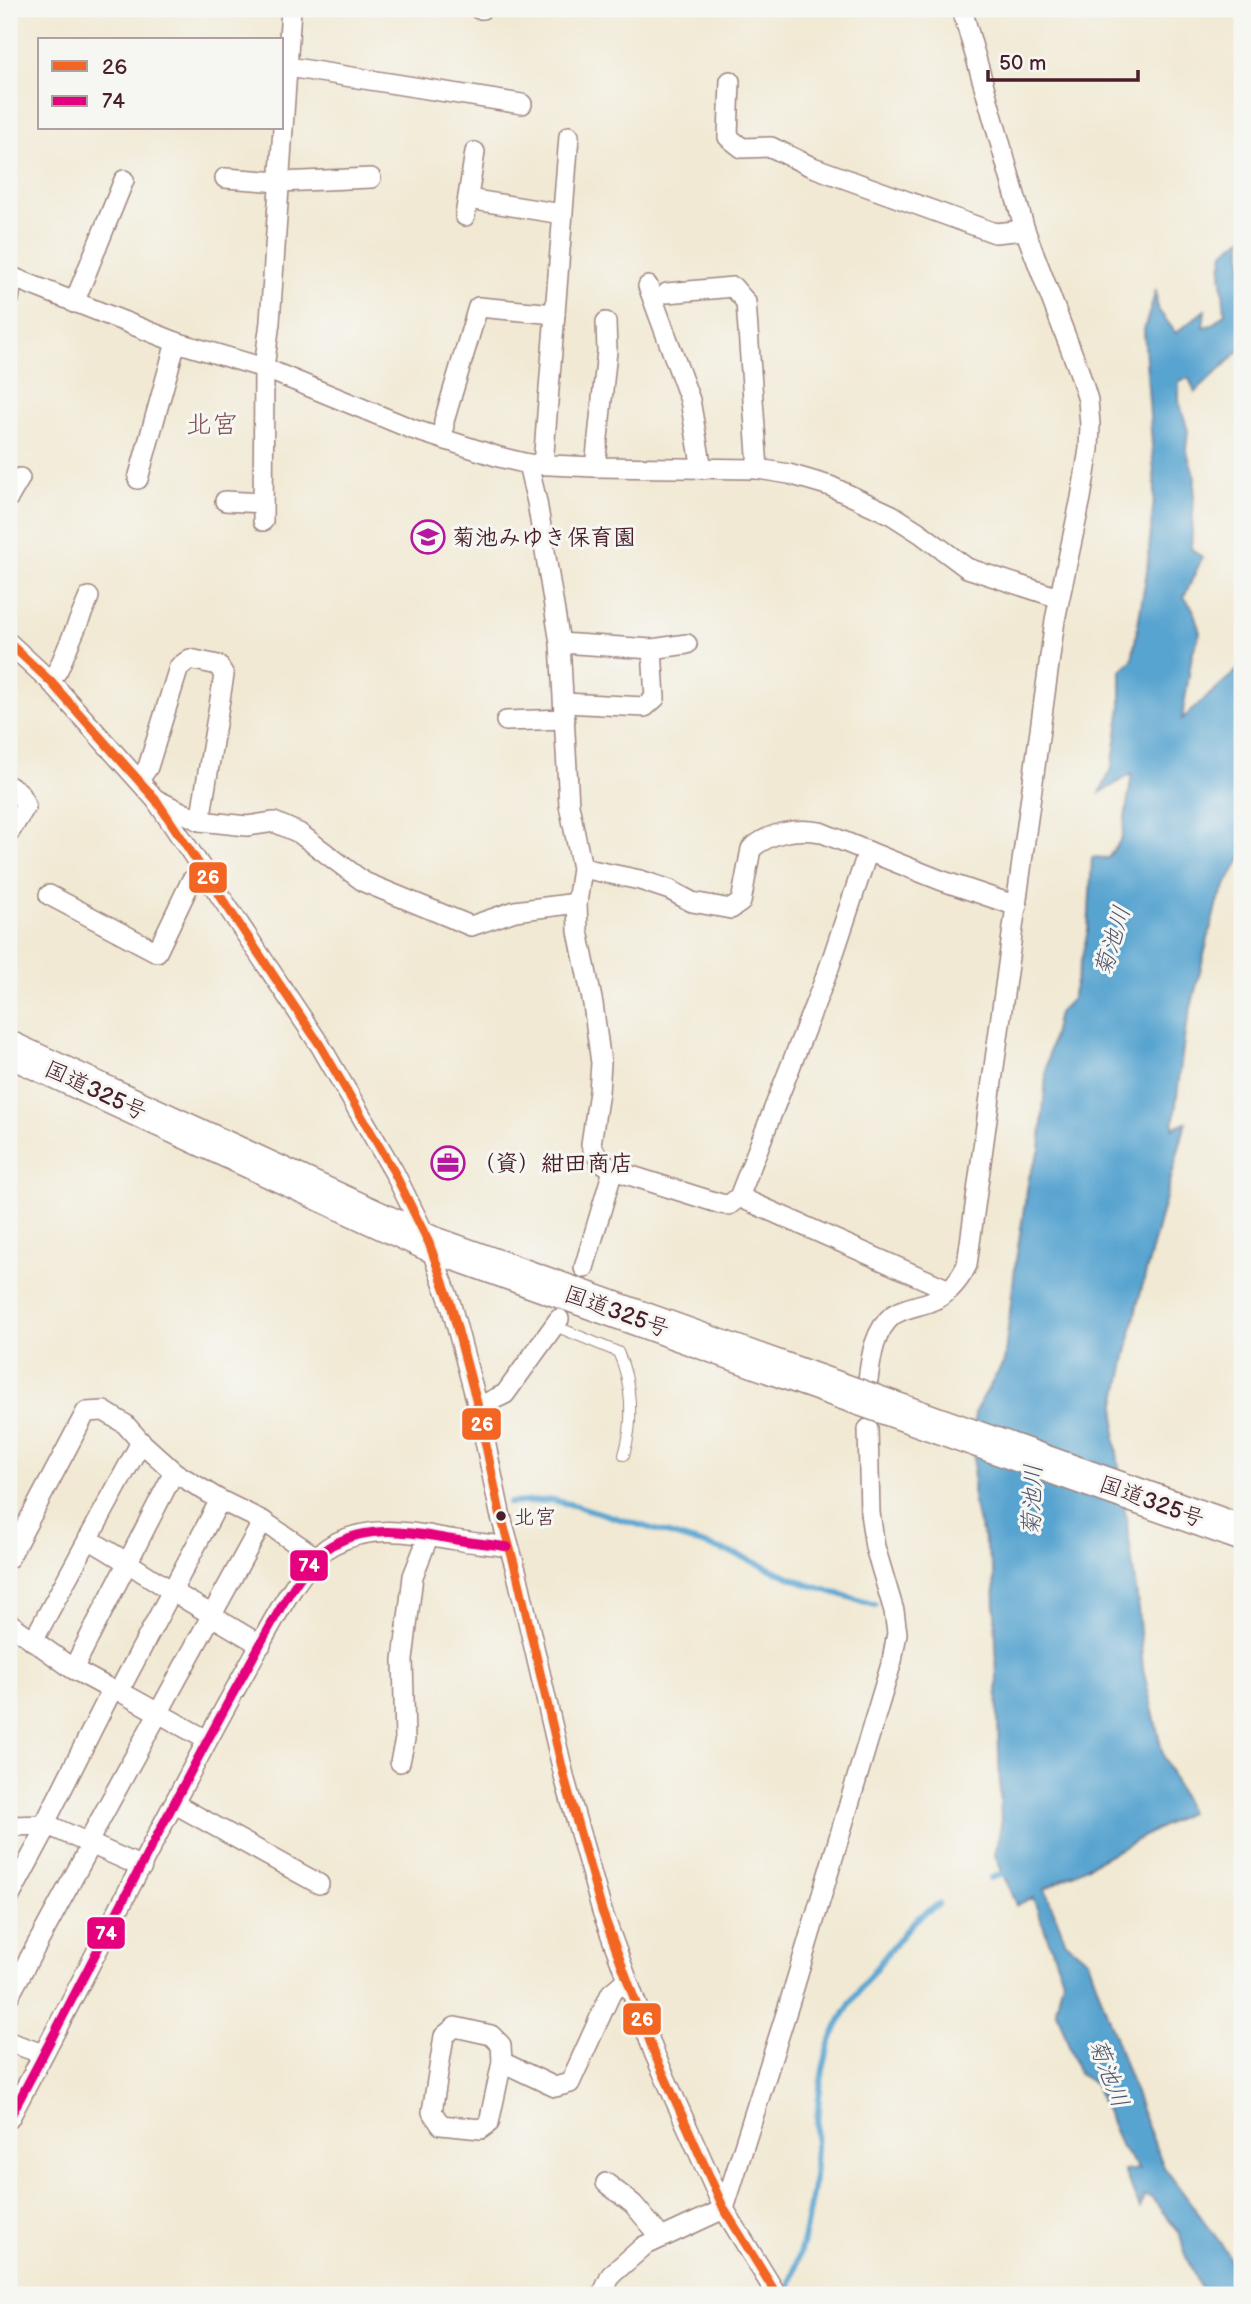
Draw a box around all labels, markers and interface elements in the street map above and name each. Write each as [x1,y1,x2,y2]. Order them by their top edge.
legend [38,38,284,130]
scale bar [988,38,1139,82]
text: 50 m [999,51,1046,76]
text: 26 [102,55,127,80]
text: 74 [102,89,125,114]
district label: 北宮 [186,410,238,441]
school or university icon: 菊池みゆき保育園 [409,518,447,556]
place label: 菊池みゆき保育園 [452,524,636,552]
line badge: 26 [188,861,228,894]
text: 26 [197,867,219,890]
water label: 菊池川 [1088,902,1137,980]
street label: 国道325号 [40,1055,151,1127]
office icon: （資）紺田商店 [429,1144,467,1182]
place label: （資）紺田商店 [472,1150,633,1178]
street label: 国道325号 [560,1280,673,1344]
line badge: 26 [461,1407,502,1441]
text: 26 [471,1414,493,1437]
water label: 菊池川 [1017,1464,1048,1537]
street label: 国道325号 [1095,1470,1208,1534]
place label: 北宮 [514,1505,556,1530]
marker: 北宮 [494,1509,508,1523]
line badge: 74 [289,1549,329,1582]
text: 74 [298,1555,320,1578]
line badge: 74 [86,1916,126,1950]
text: 74 [95,1923,117,1946]
line badge: 26 [622,2002,662,2036]
text: 26 [631,2009,653,2032]
water label: 菊池川 [1082,2034,1135,2112]

